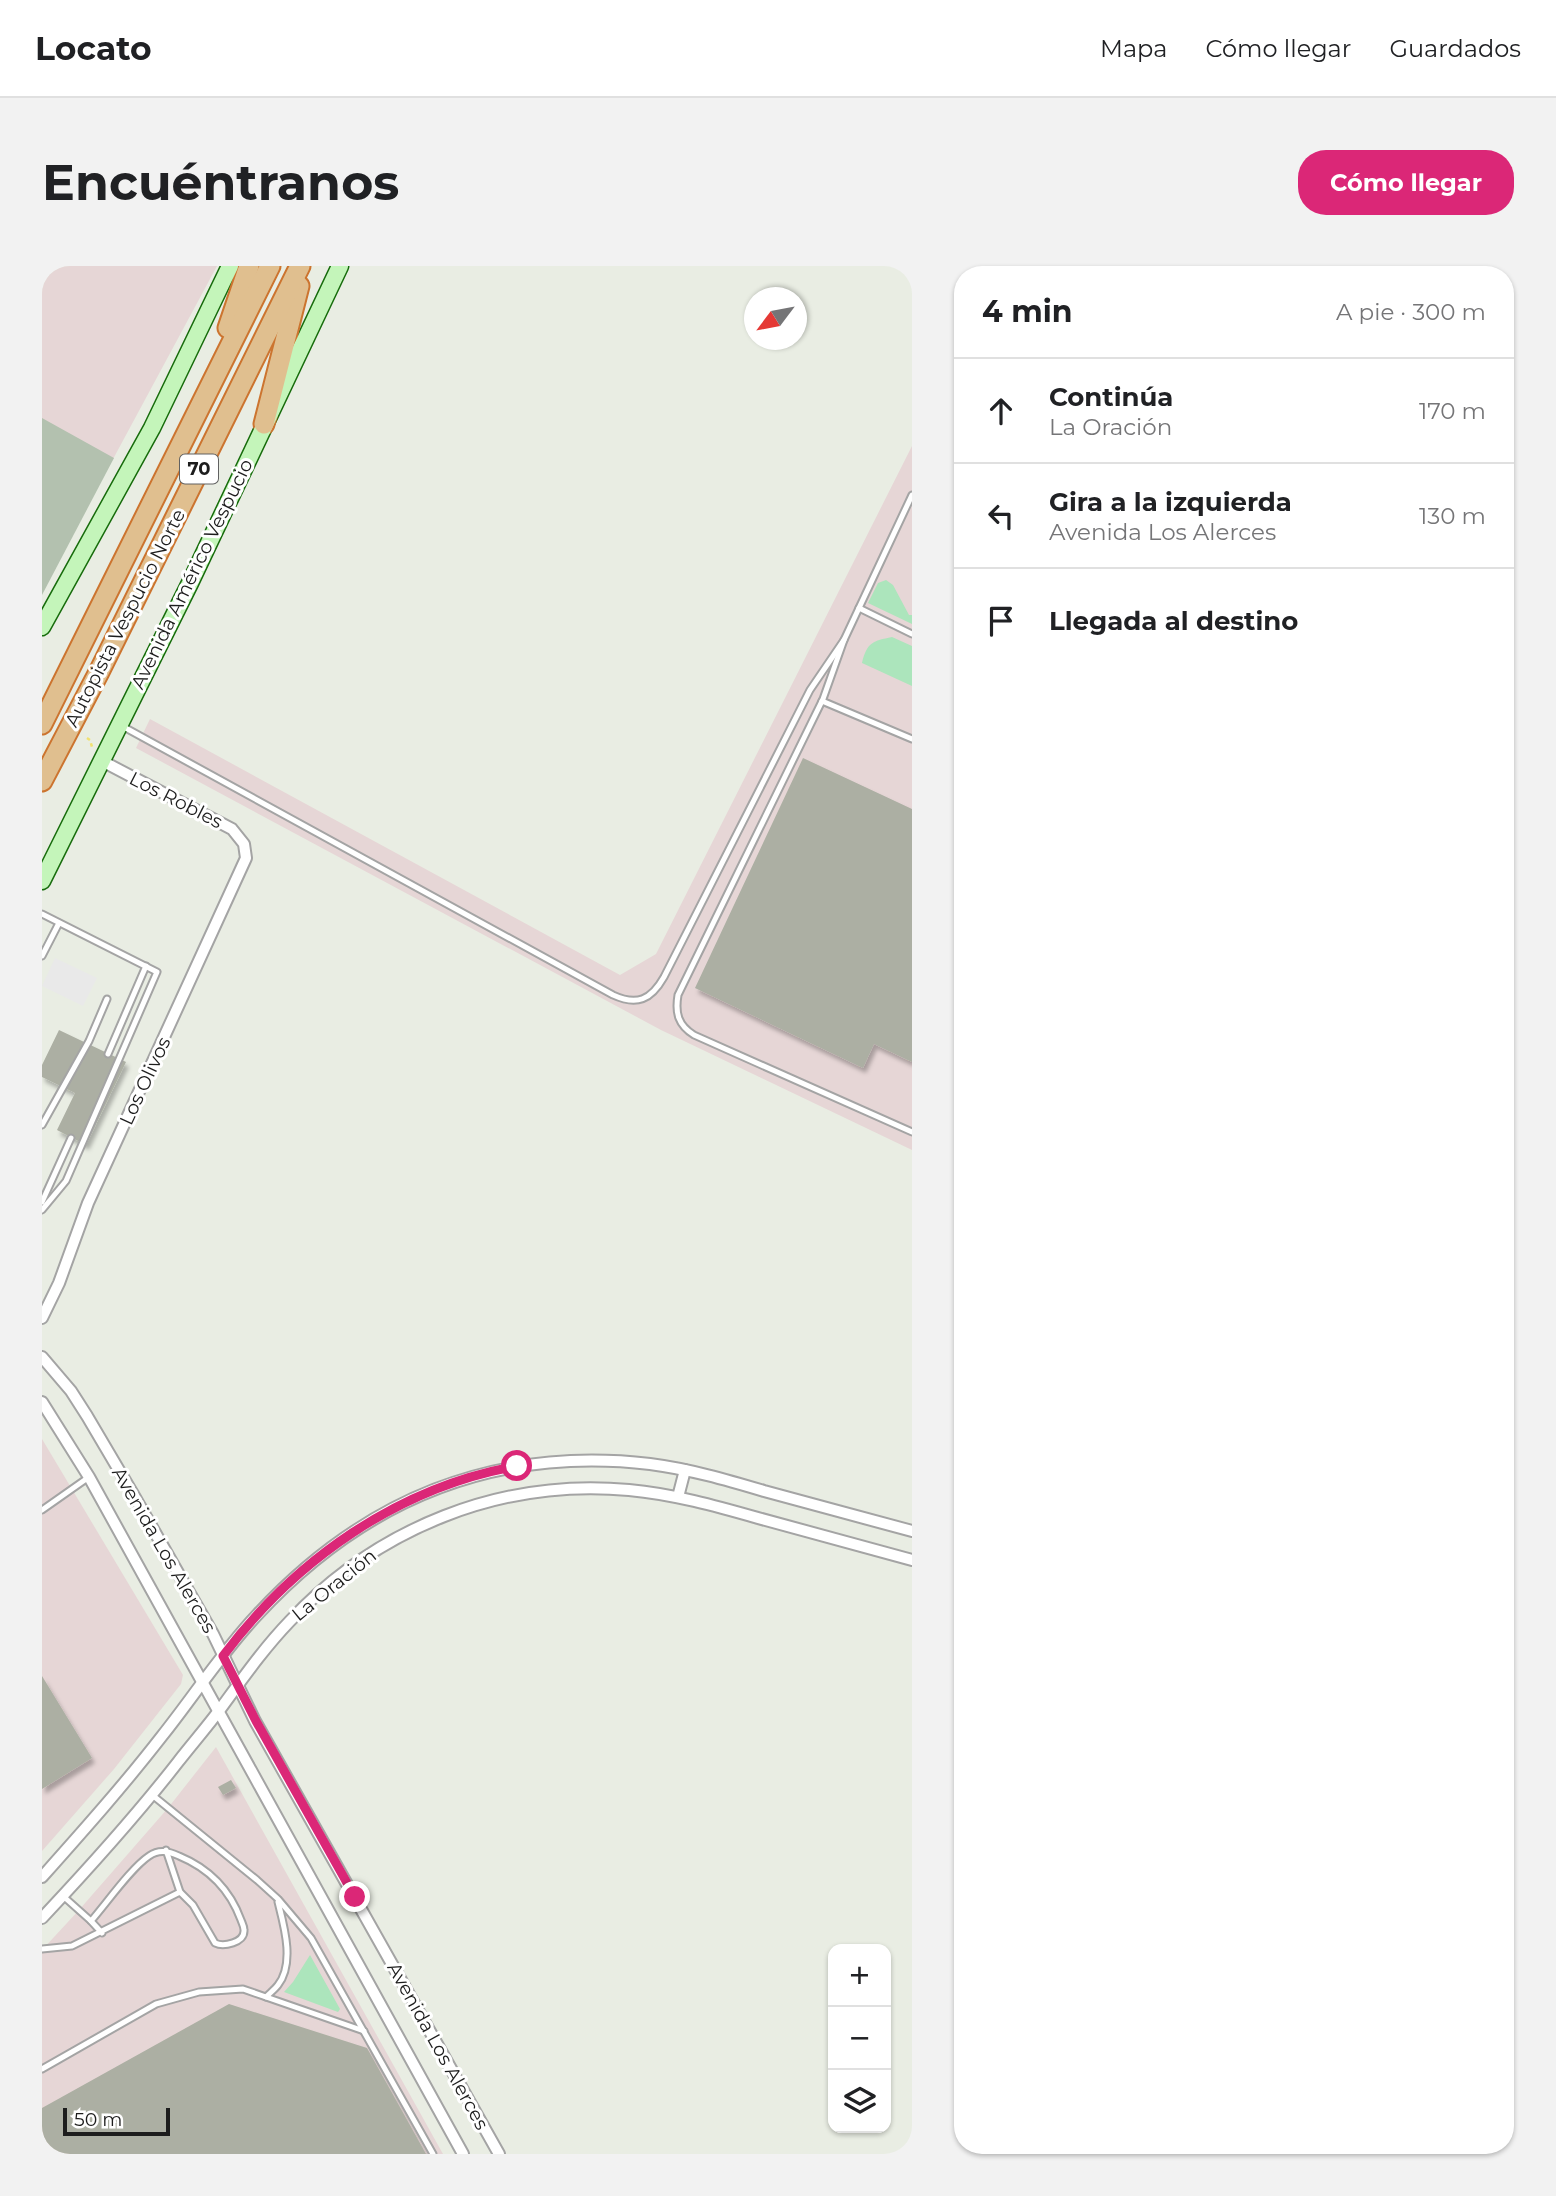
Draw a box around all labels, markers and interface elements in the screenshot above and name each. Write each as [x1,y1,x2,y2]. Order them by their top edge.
text: Locato [35,28,152,68]
text: Mapa [1100,34,1167,63]
text: Cómo llegar [1205,34,1351,63]
text: Guardados [1389,34,1521,63]
button: Cómo llegar [1298,150,1514,215]
text: Encuéntranos [42,153,399,212]
north arrow [744,287,807,350]
text: 4 min [982,293,1072,330]
text: A pie · 300 m [1336,298,1486,326]
text: Continúa [1049,381,1173,413]
icon: ahead [982,392,1020,430]
text: 170 m [1419,397,1486,425]
text: La Oración [1049,413,1172,441]
road number: 70 [180,454,218,484]
street label: Avenida Américo Vespucio [126,455,258,693]
text: Gira a la izquierda [1049,486,1292,518]
icon: left [982,497,1020,535]
text: 130 m [1419,502,1486,530]
street label: Autopista Vespucio Norte [60,505,190,731]
text: Avenida Los Alerces [1049,518,1276,546]
icon: arrive [982,602,1020,640]
text: Llegada al destino [1049,605,1298,637]
street label: Los Robles [126,767,226,833]
street label: Los Olivos [115,1033,175,1129]
route start [501,1450,532,1481]
street label: Avenida Los Alerces [107,1463,221,1637]
street label: La Oración [287,1544,381,1626]
route end [339,1881,370,1912]
map controls [828,1944,891,2133]
button: + [828,1944,891,2007]
street label: Avenida Los Alerces [382,1958,494,2134]
button: − [828,2007,891,2070]
button: layers [828,2070,891,2133]
scale bar [63,2105,170,2137]
text: 50 m [74,2108,122,2131]

